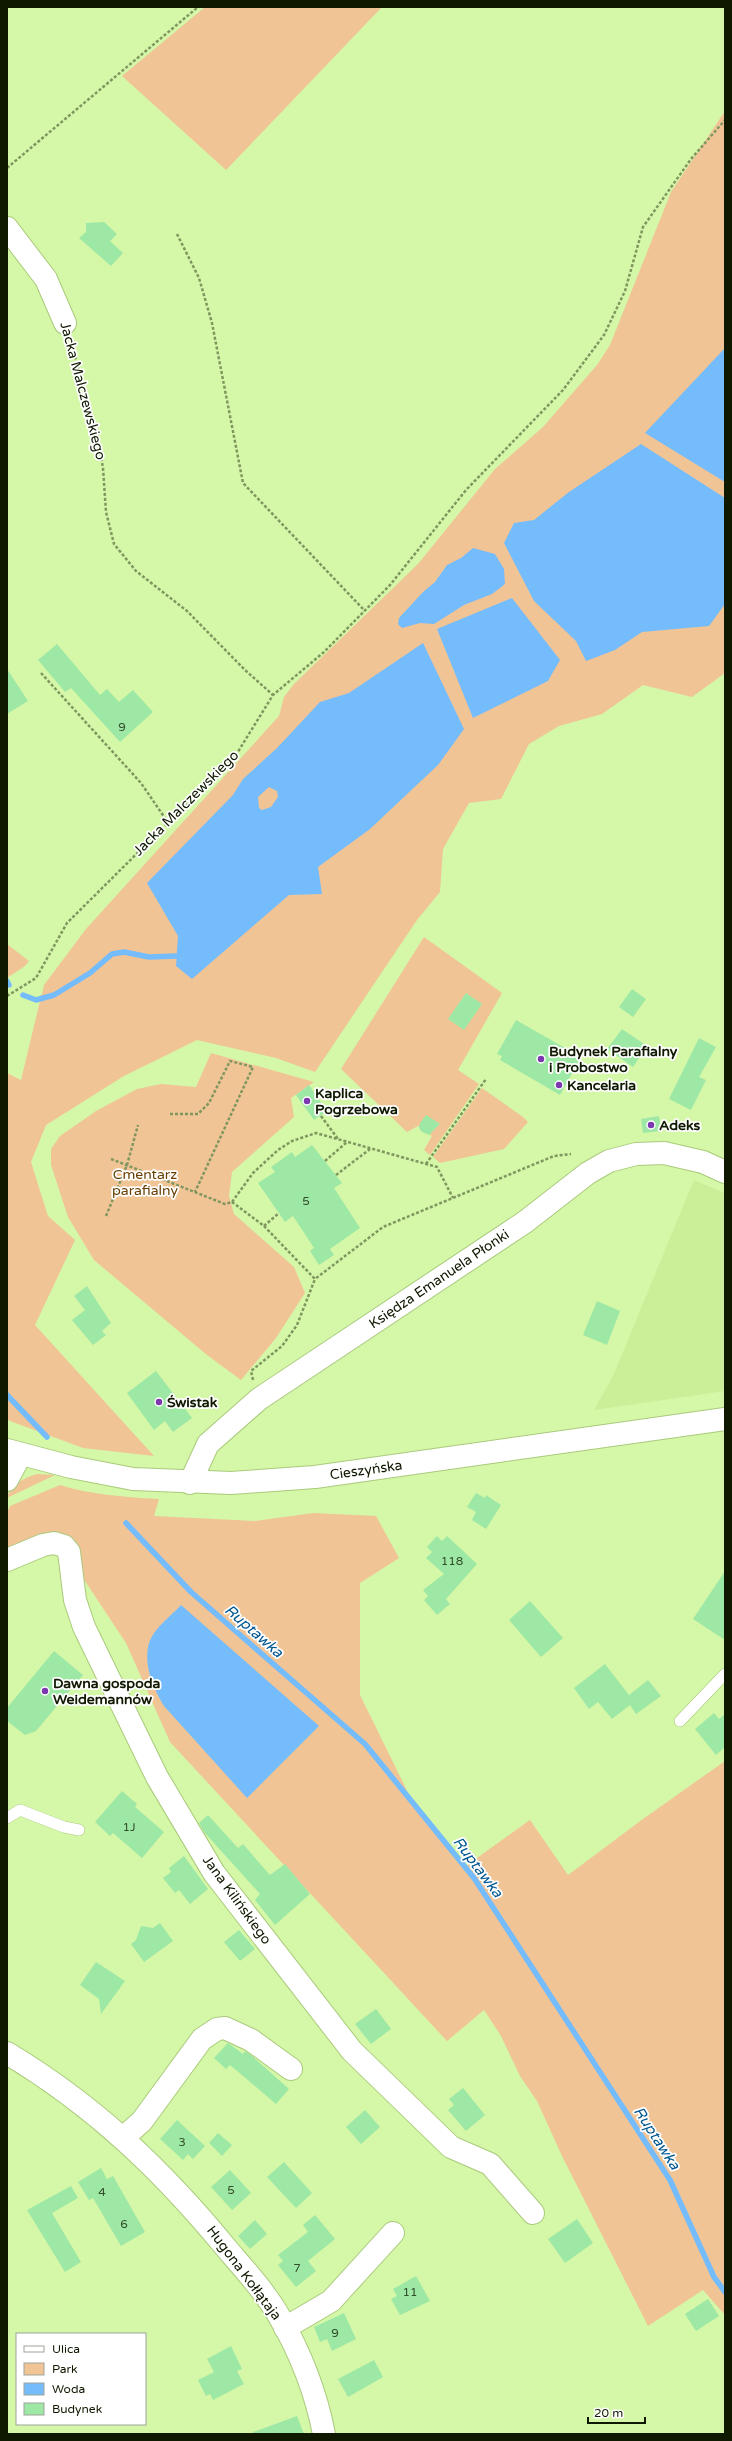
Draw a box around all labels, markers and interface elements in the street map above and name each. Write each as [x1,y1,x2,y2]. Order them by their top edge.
street label: Jacka Malczewskiego [56,320,110,462]
house number: 9 [118,720,126,734]
street label: Jacka Malczewskiego [130,747,242,859]
place label: Budynek Parafialny i Probostwo [549,1043,678,1076]
marker: Budynek Parafialny i Probostwo [536,1054,546,1064]
place label: Kancelaria [567,1077,636,1094]
marker: Kancelaria [554,1080,564,1090]
place label: Kaplica Pogrzebowa [315,1085,398,1118]
marker: Kaplica Pogrzebowa [302,1096,312,1106]
place label: Adeks [659,1117,701,1134]
marker: Adeks [646,1120,656,1130]
park label: Cmentarz parafialny [112,1166,178,1199]
house number: 5 [302,1194,310,1208]
street label: Księdza Emanuela Płonki [366,1226,512,1332]
place label: Świstak [167,1394,218,1411]
marker: Świstak [154,1397,164,1407]
street label: Cieszyńska [329,1457,403,1483]
house number: 118 [441,1554,463,1568]
water label: Ruptawka [221,1601,287,1662]
place label: Dawna gospoda Weidemannów [53,1675,160,1708]
marker: Dawna gospoda Weidemannów [40,1686,50,1696]
house number: 1J [122,1820,136,1834]
water label: Ruptawka [449,1833,507,1901]
street label: Jana Kilińskiego [199,1852,275,1948]
water label: Ruptawka [630,2103,684,2173]
house number: 3 [178,2135,186,2149]
house number: 5 [227,2183,235,2197]
house number: 4 [98,2185,106,2199]
house number: 6 [120,2217,128,2231]
street label: Hugona Kołłątaja [203,2222,285,2324]
house number: 7 [293,2261,301,2275]
house number: 11 [402,2285,418,2299]
house number: 9 [331,2326,339,2340]
legend [16,2333,146,2425]
text: Ulica [52,2342,80,2356]
text: Park [52,2362,78,2376]
text: Woda [52,2382,85,2396]
scale bar [588,2399,645,2425]
text: Budynek [52,2402,103,2416]
text: 20 m [594,2406,623,2420]

